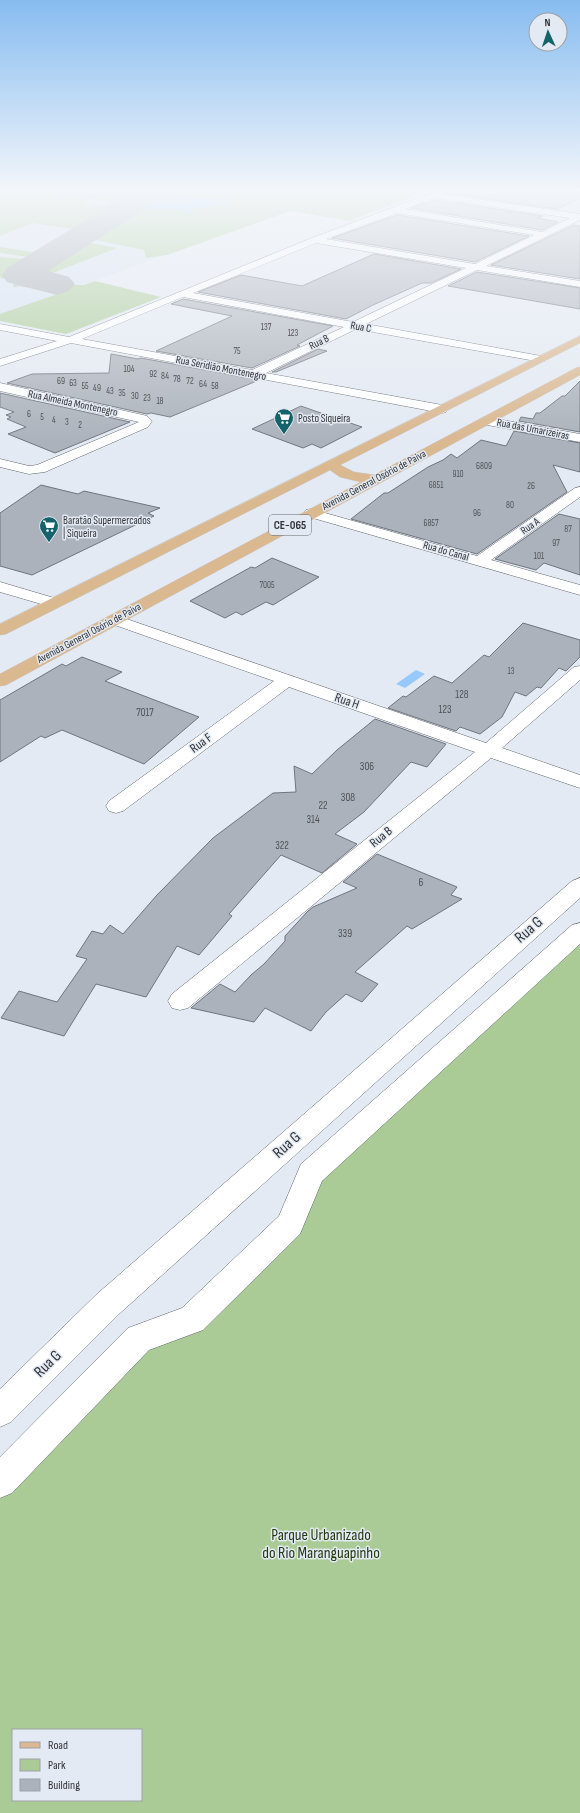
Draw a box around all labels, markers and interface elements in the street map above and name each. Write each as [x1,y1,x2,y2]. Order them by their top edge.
north arrow [528,12,568,52]
text: N [544,16,551,29]
street label: Rua C [350,319,372,335]
house number: 137 [261,322,272,333]
house number: 123 [288,328,299,339]
street label: Rua B [307,332,331,352]
house number: 75 [233,346,241,357]
street label: Rua Seridião Montenegro [175,353,268,383]
house number: 104 [124,364,135,375]
house number: 92 [149,369,157,380]
house number: 84 [161,371,169,382]
house number: 78 [173,374,181,385]
house number: 69 [57,376,65,387]
house number: 72 [186,376,194,387]
house number: 63 [69,378,77,389]
house number: 64 [199,379,207,390]
house number: 55 [81,381,89,392]
house number: 58 [211,381,219,392]
house number: 49 [93,383,101,394]
house number: 43 [106,386,114,397]
street label: Rua Almeida Montenegro [27,387,119,419]
house number: 35 [118,388,126,399]
house number: 30 [131,391,139,402]
house number: 23 [143,393,151,404]
house number: 18 [156,396,164,407]
supermarket icon: Posto Siqueira [273,407,295,435]
house number: 6 [27,409,31,420]
house number: 5 [40,412,44,423]
place label: Posto Siqueira [298,412,350,425]
house number: 4 [52,415,56,426]
street label: Rua das Umarizeiras [496,416,570,442]
house number: 3 [65,417,69,428]
house number: 2 [78,420,82,431]
street label: Avenida General Osório de Paiva [319,447,428,513]
house number: 6809 [476,461,492,472]
house number: 910 [452,469,464,480]
house number: 6851 [429,480,444,491]
house number: 26 [527,481,535,492]
house number: 80 [506,500,514,511]
house number: 96 [473,508,481,519]
place label: Baratão Supermercados | Siqueira [63,514,151,540]
supermarket icon: Baratão Supermercados | Siqueira [38,515,60,543]
road number: CE-065 [269,515,311,535]
street label: Rua A [518,515,542,537]
house number: 6857 [423,518,439,529]
house number: 87 [564,524,572,535]
street label: Rua do Canal [422,538,470,564]
house number: 97 [552,538,560,549]
house number: 101 [534,551,545,562]
house number: 7005 [259,580,275,591]
street label: Avenida General Osório de Paiva [34,600,143,666]
house number: 13 [508,666,515,677]
house number: 128 [455,688,469,701]
street label: Rua H [333,689,361,713]
house number: 123 [438,703,452,716]
house number: 7017 [136,706,154,719]
street label: Rua F [187,730,215,756]
house number: 306 [360,760,374,773]
house number: 308 [341,791,355,804]
house number: 22 [318,799,328,812]
house number: 314 [306,813,320,826]
street label: Rua B [367,823,396,851]
house number: 322 [275,839,289,852]
house number: 6 [419,876,424,889]
street label: Rua G [511,913,547,947]
house number: 339 [338,927,352,940]
street label: Rua G [269,1128,305,1162]
street label: Rua G [30,1346,66,1382]
park label: Parque Urbanizado do Rio Maranguapinho [262,1526,380,1563]
legend [12,1729,142,1801]
text: Road [48,1738,68,1753]
text: Park [48,1758,66,1773]
text: Building [48,1778,80,1793]

